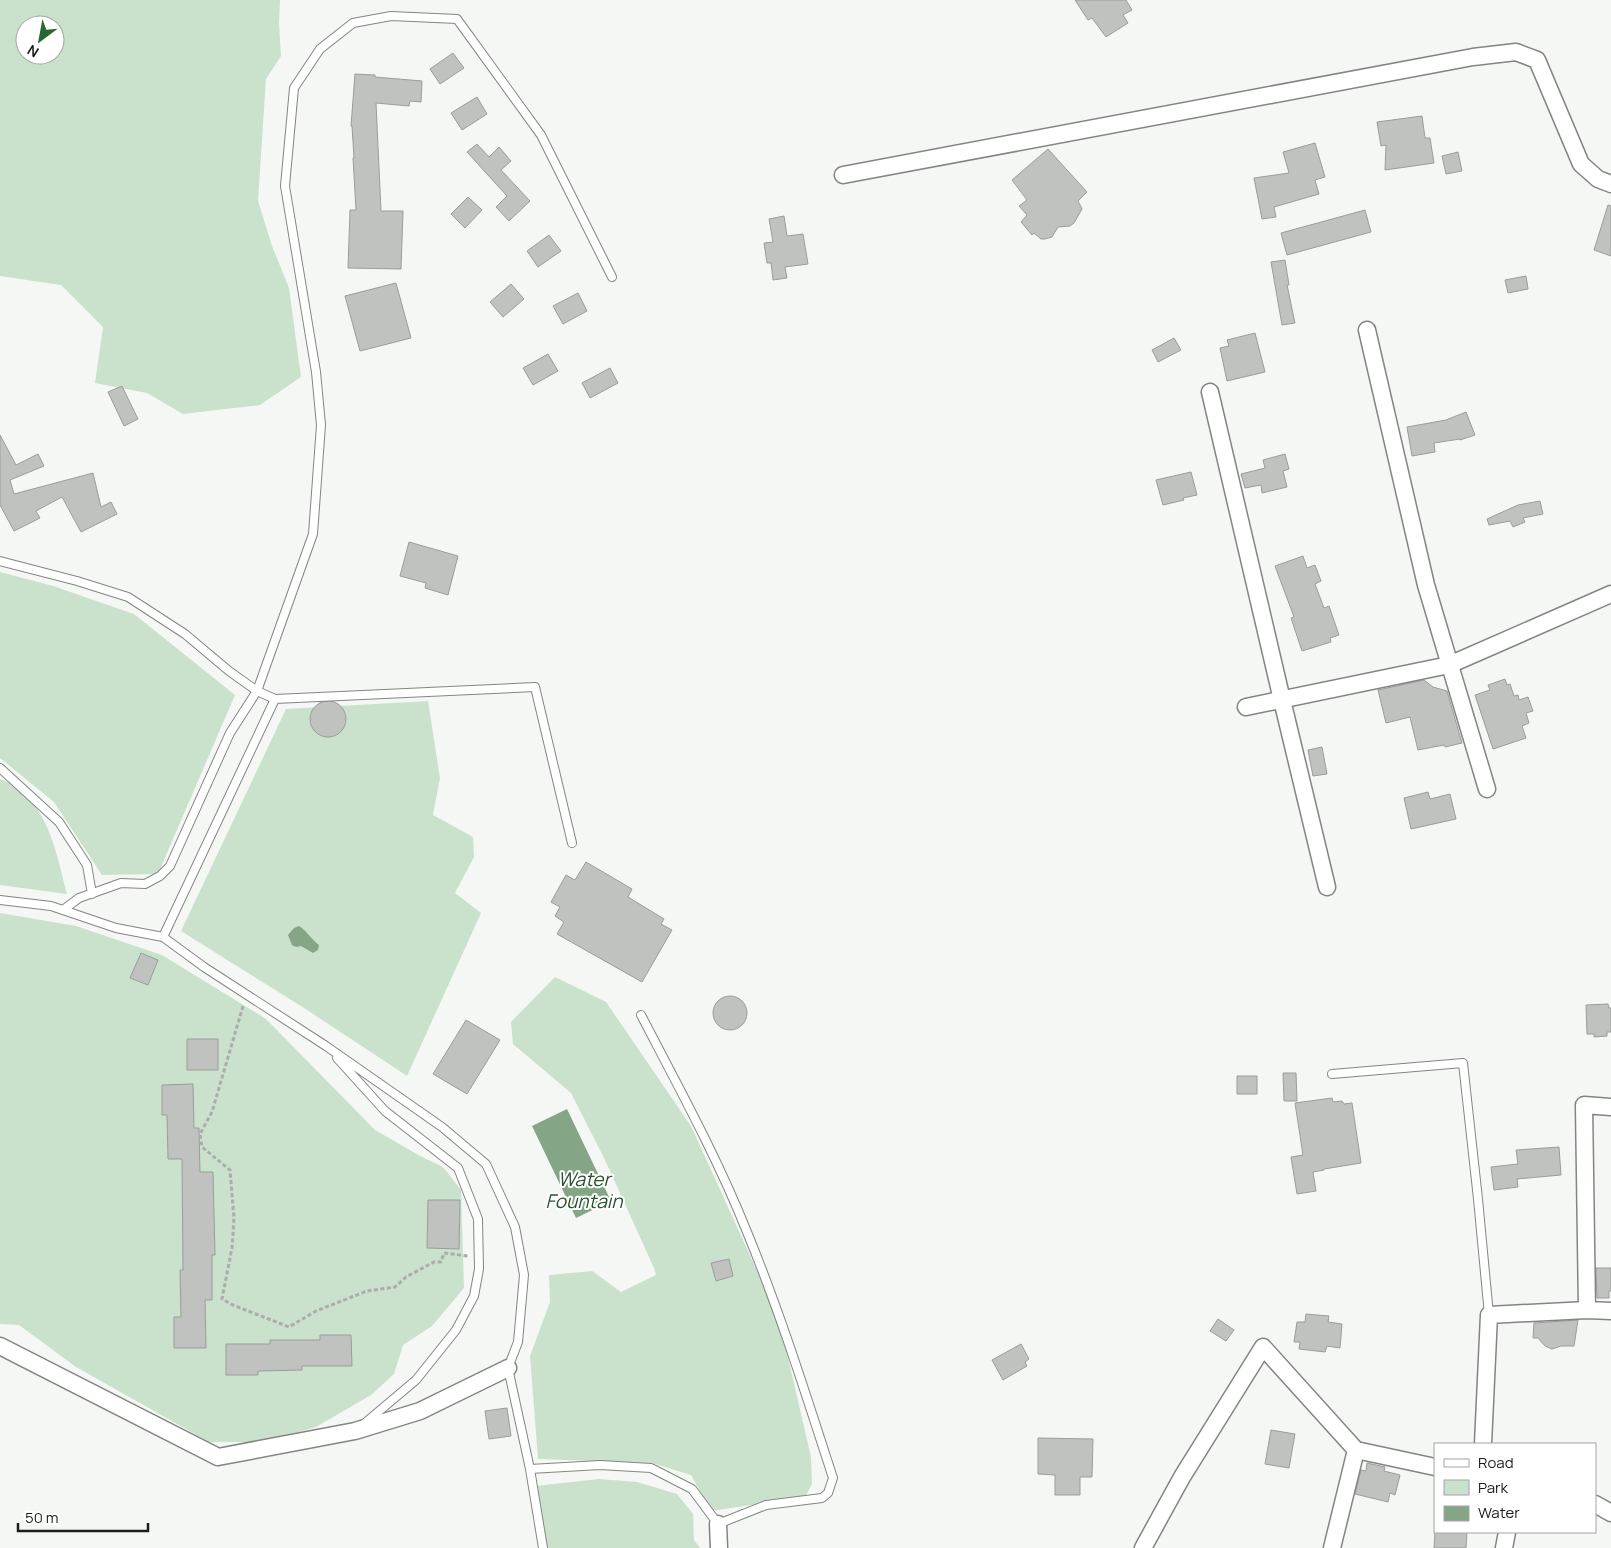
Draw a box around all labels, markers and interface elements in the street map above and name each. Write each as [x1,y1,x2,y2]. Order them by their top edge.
north arrow [15,15,65,65]
text: N [24,41,42,62]
water label: Water Fountain [546,1166,623,1214]
legend [1434,1443,1596,1533]
text: Road [1478,1452,1514,1473]
text: Park [1478,1477,1508,1498]
scale bar [18,1500,148,1532]
text: Water [1478,1502,1520,1523]
text: 50 m [25,1507,59,1528]

